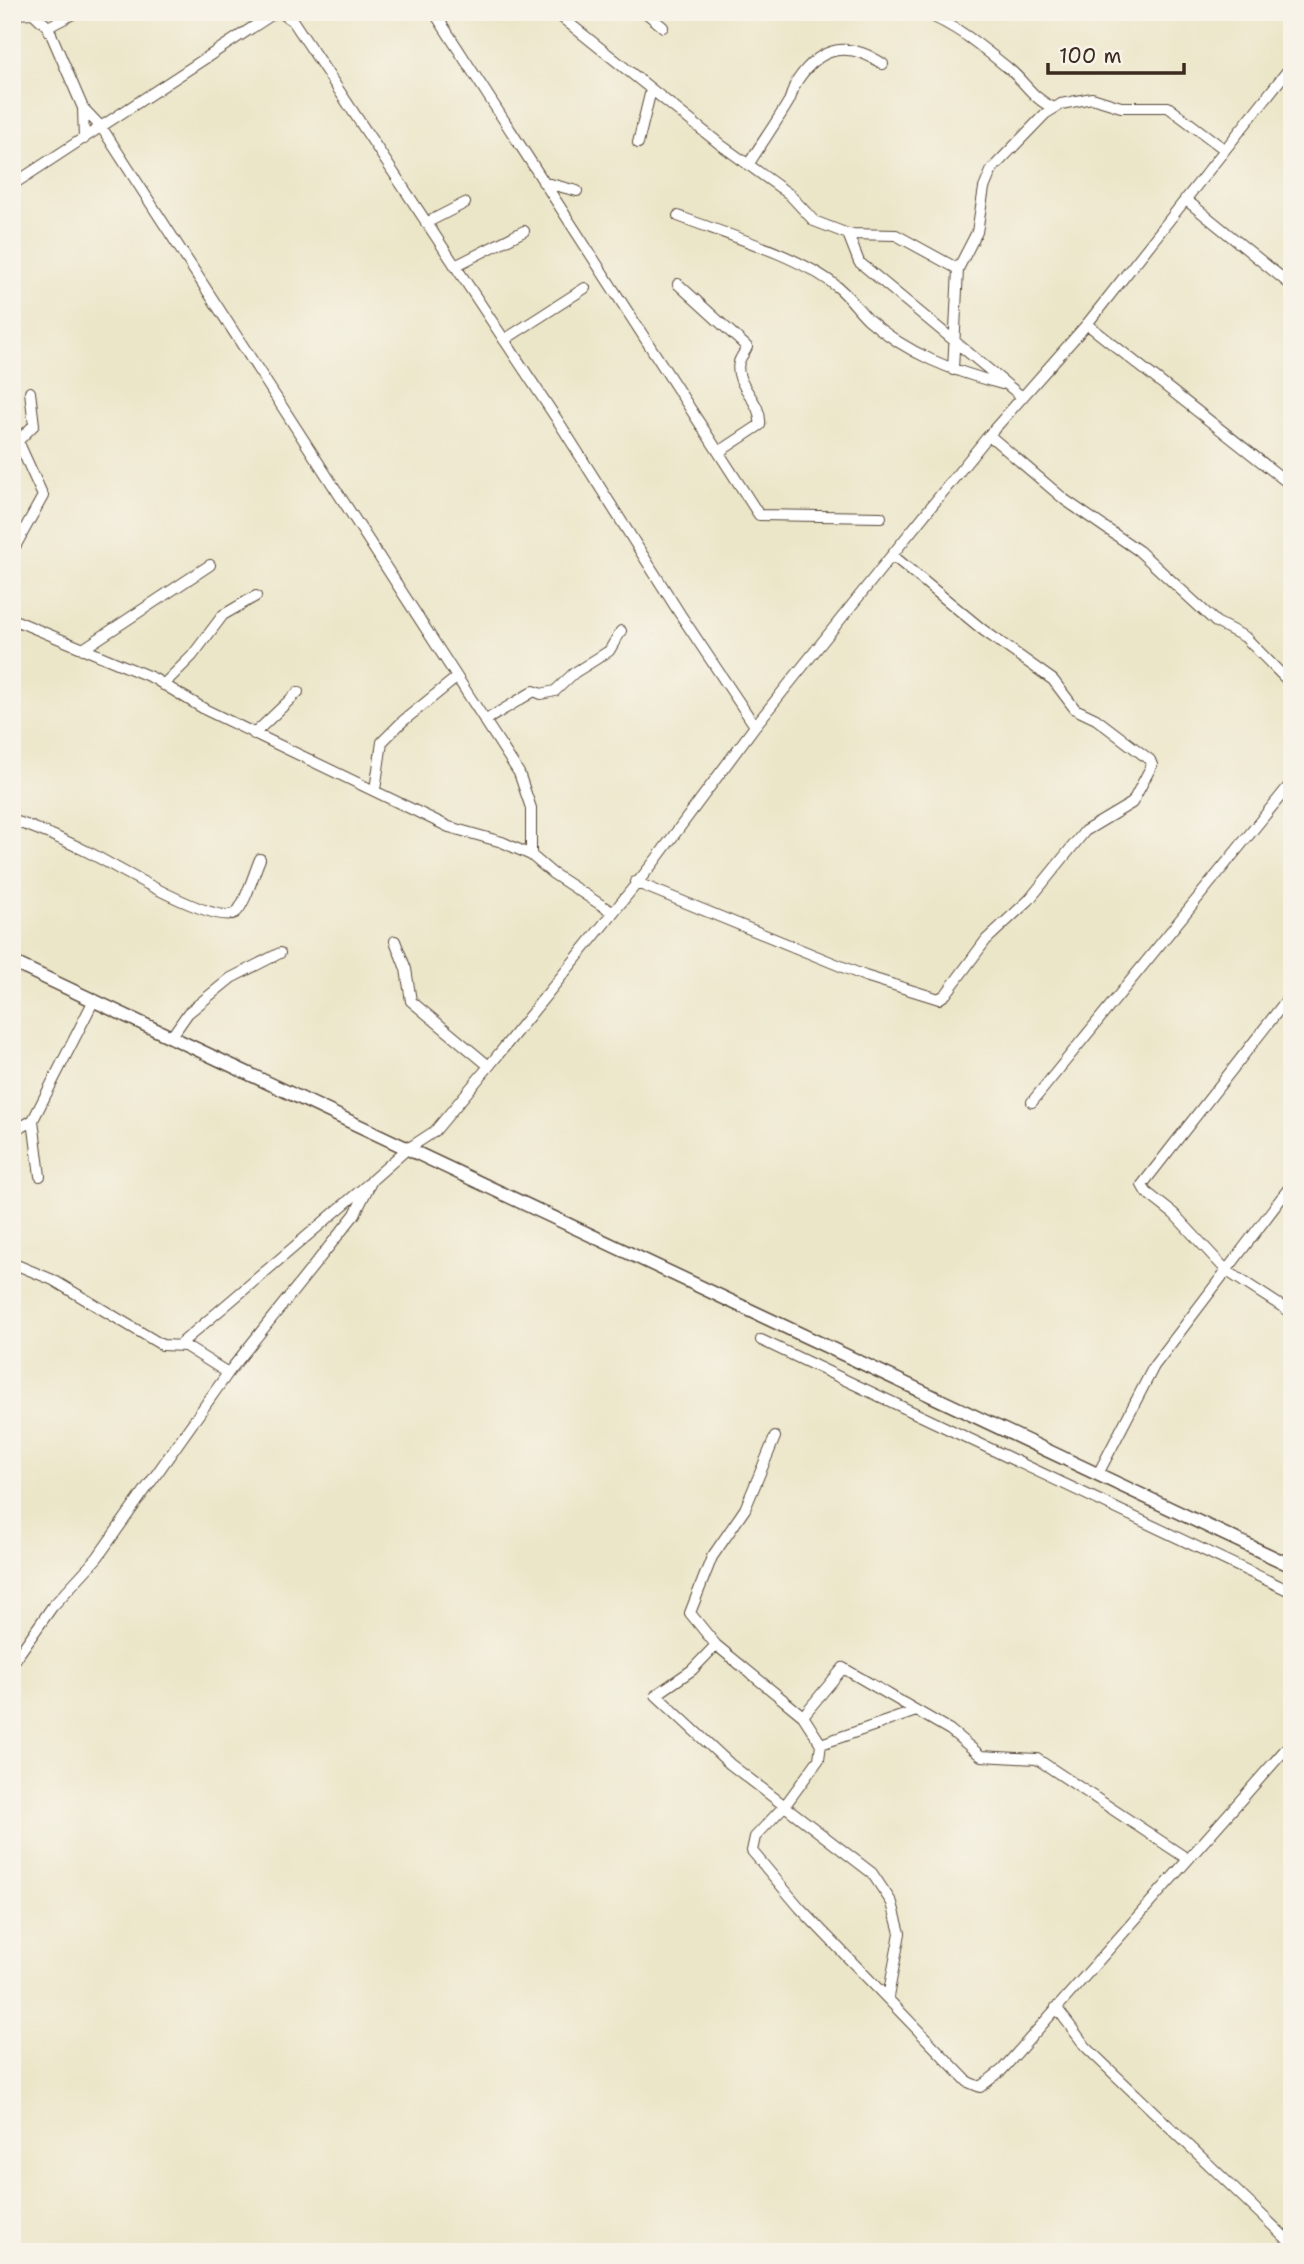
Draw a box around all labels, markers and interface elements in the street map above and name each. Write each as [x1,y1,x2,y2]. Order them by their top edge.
scale bar [1048,32,1185,76]
text: 100 m [1059,42,1122,70]

